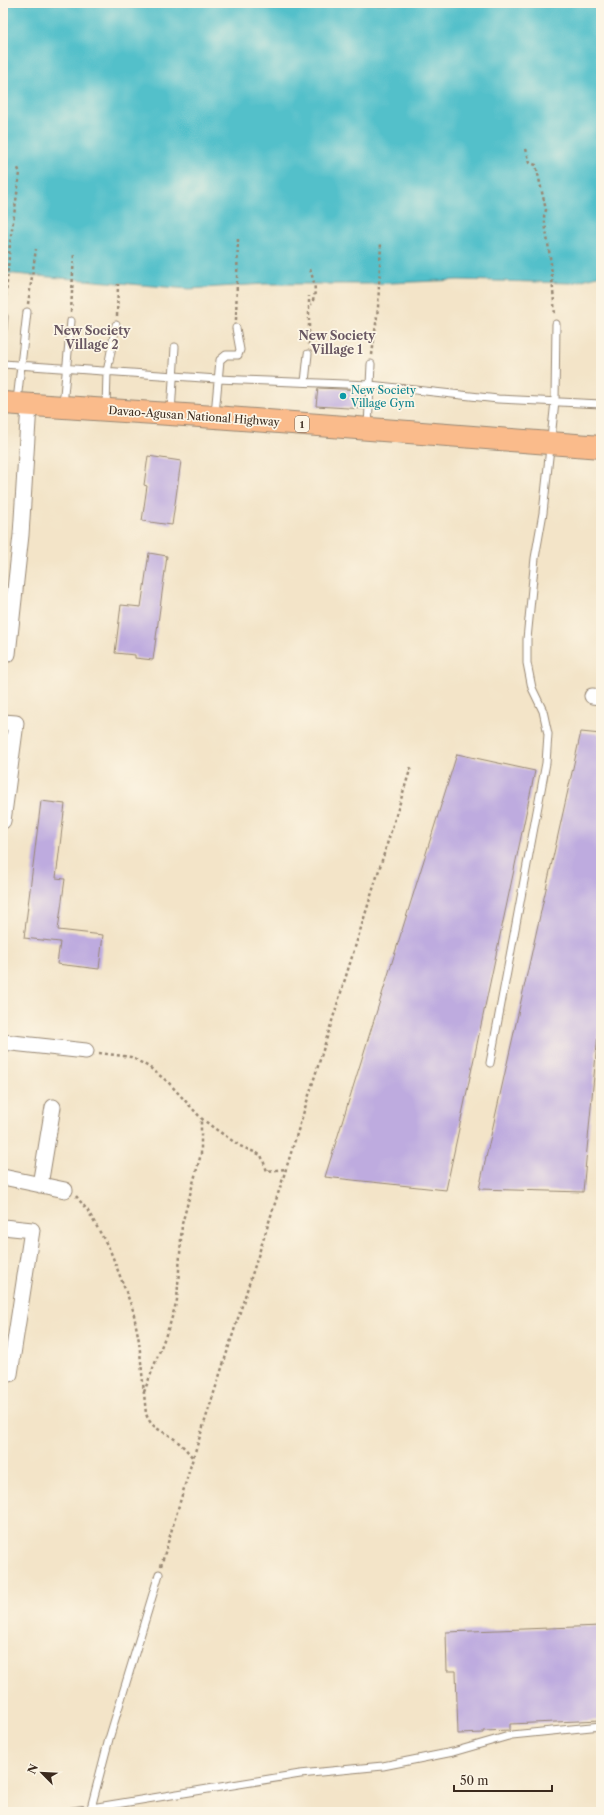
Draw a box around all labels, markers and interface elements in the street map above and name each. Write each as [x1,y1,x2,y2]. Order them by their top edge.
district label: New Society Village 2 [54,323,131,352]
district label: New Society Village 1 [299,328,376,357]
place label: New Society Village Gym [350,383,417,410]
marker: New Society Village Gym [338,391,348,401]
street label: Davao-Agusan National Highway [108,403,281,429]
road number: 1 [295,416,309,432]
north arrow [22,1753,62,1793]
text: N [25,1761,41,1776]
scale bar [454,1767,552,1793]
text: 50 m [460,1773,489,1788]

